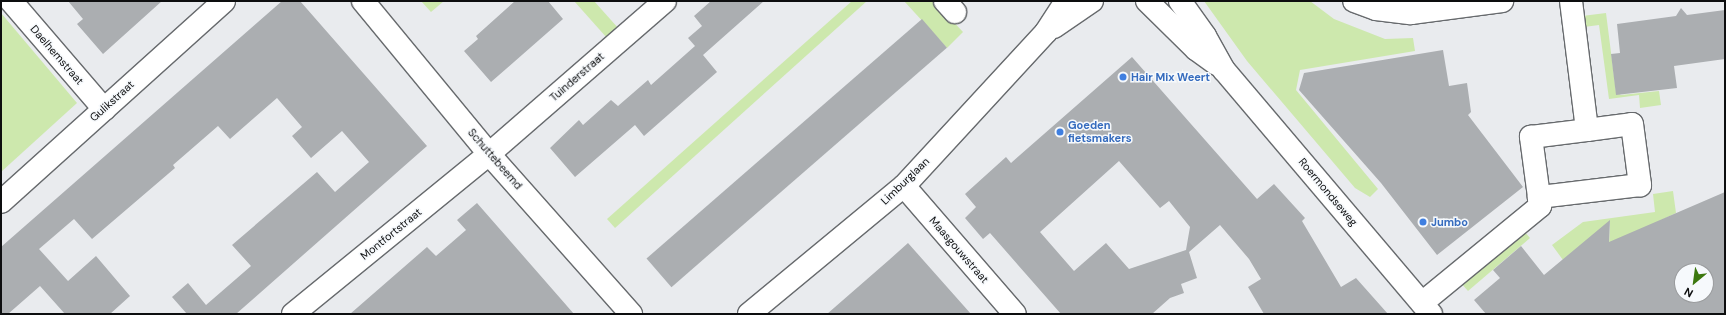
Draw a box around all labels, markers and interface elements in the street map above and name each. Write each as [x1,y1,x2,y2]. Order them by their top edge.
street label: Daelhemstraat [28,23,86,87]
street label: Tuinderstraat [547,50,607,104]
place label: Hair Mix Weert [1131,70,1210,84]
marker: Hair Mix Weert [1118,72,1128,82]
street label: Gulikstraat [87,78,137,124]
place label: Goeden fietsmakers [1068,119,1132,145]
street label: Schuttebeemd [465,126,525,192]
marker: Goeden fietsmakers [1055,127,1065,137]
street label: Limburglaan [878,155,932,207]
street label: Roermondseweg [1296,155,1360,229]
street label: Montfortstraat [358,205,424,263]
street label: Maasgouwstraat [927,214,991,286]
place label: Jumbo [1431,215,1468,229]
marker: Jumbo [1418,217,1428,227]
north arrow [1674,263,1714,303]
text: N [1682,285,1696,301]

